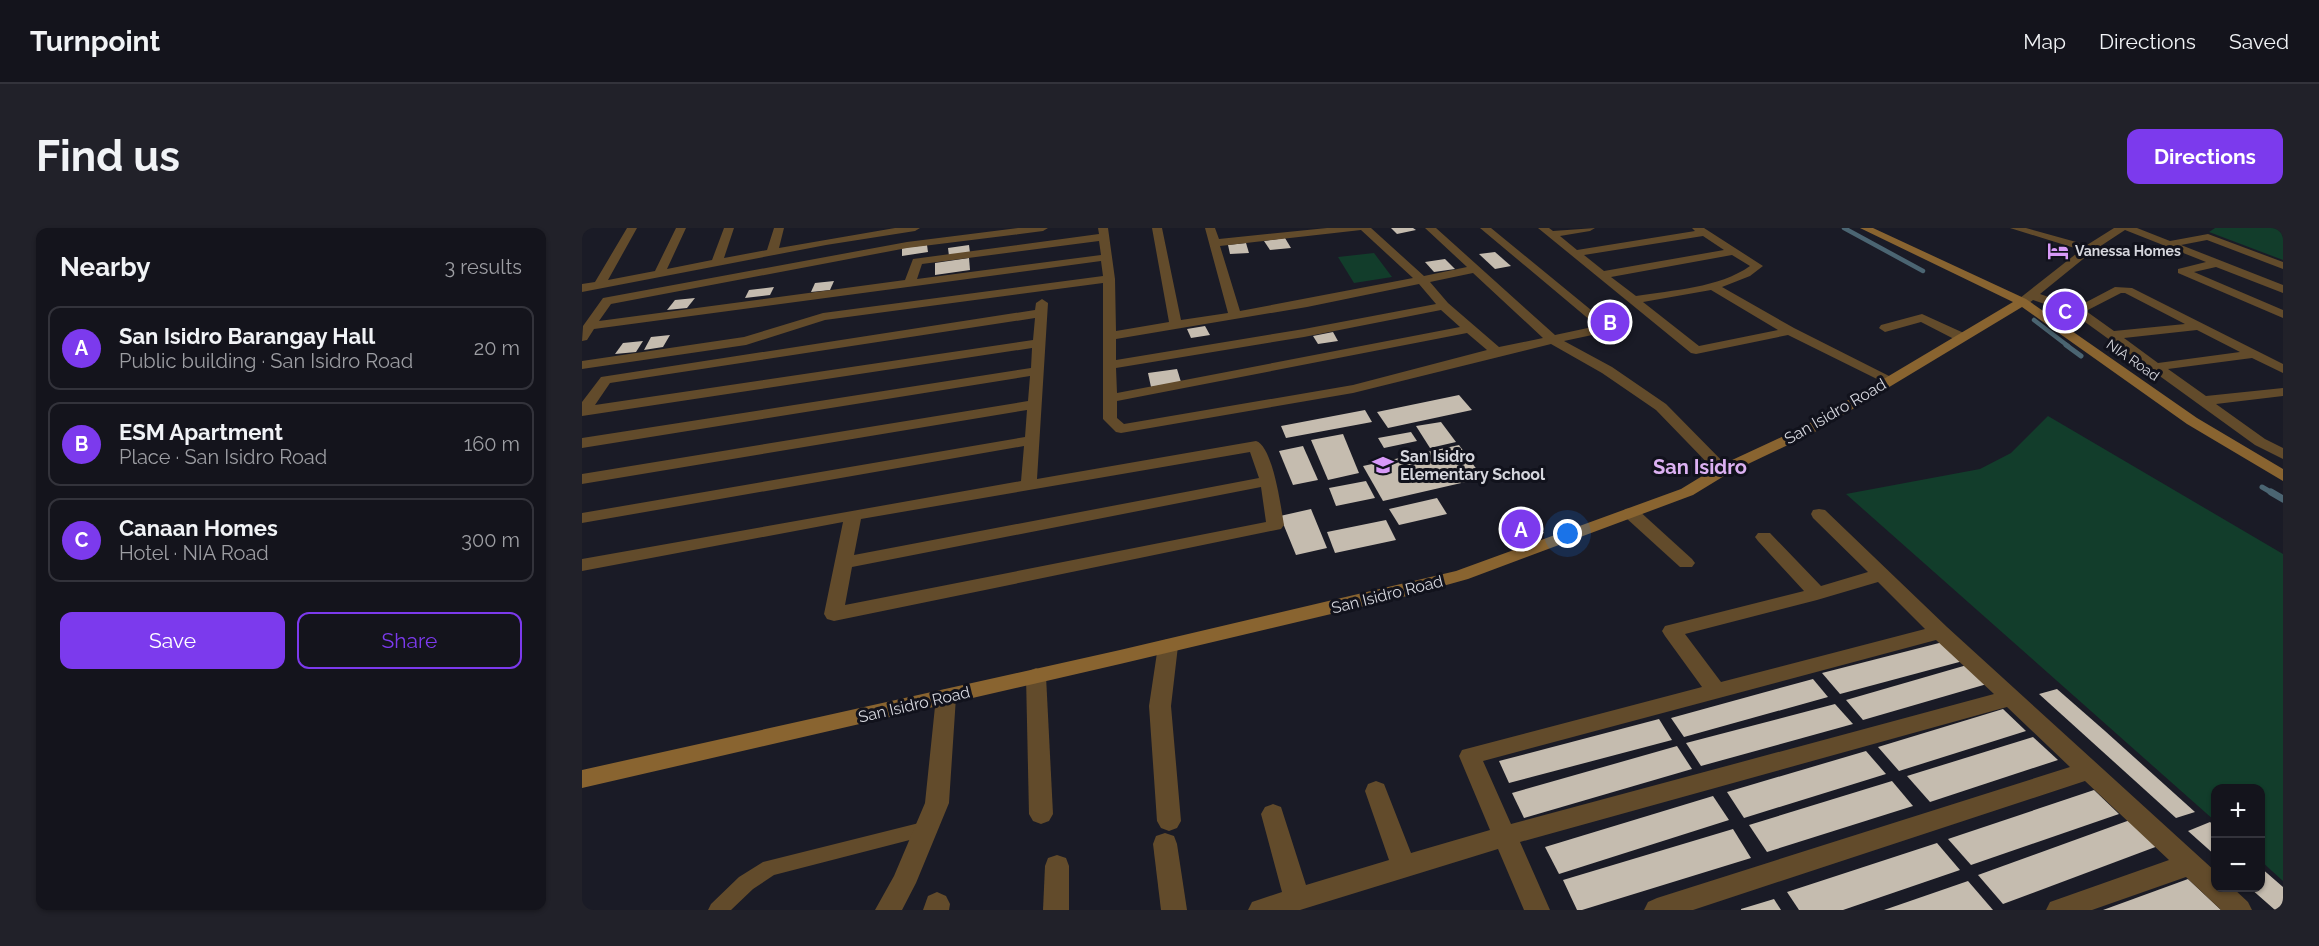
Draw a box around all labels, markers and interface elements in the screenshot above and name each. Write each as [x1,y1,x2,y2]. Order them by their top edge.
text: Turnpoint [30,25,160,58]
text: Map [2023,29,2066,54]
text: Directions [2099,29,2196,54]
text: Saved [2229,29,2289,54]
button: Directions [2127,129,2283,184]
text: Find us [36,132,180,181]
hotel icon: Vanessa Homes [2046,239,2070,263]
place label: Vanessa Homes [2075,243,2181,259]
text: Nearby [60,252,150,282]
text: 3 results [444,255,522,279]
pin: C [2046,288,2084,334]
pin: B [1590,300,1630,344]
text: San Isidro Barangay Hall [119,323,375,349]
text: A [75,336,88,360]
text: 20 m [474,336,520,360]
street label: NIA Road [2104,336,2162,384]
text: Public building · San Isidro Road [119,349,413,373]
street label: San Isidro Road [1781,375,1890,448]
text: ESM Apartment [119,419,283,445]
text: B [75,432,88,456]
text: 160 m [464,432,520,456]
text: Place · San Isidro Road [119,445,327,469]
place label: San Isidro Elementary School [1400,447,1546,484]
school or university icon: San Isidro Elementary School [1371,453,1395,477]
district label: San Isidro [1653,455,1747,479]
pin: A [1502,506,1540,552]
text: Canaan Homes [119,515,278,541]
your location [1553,519,1582,548]
text: C [75,528,88,552]
text: 300 m [461,528,520,552]
text: Hotel · NIA Road [119,541,269,565]
street label: San Isidro Road [1329,571,1445,618]
button: Save [60,612,285,669]
button: Share [297,612,522,669]
street label: San Isidro Road [856,682,972,727]
map controls [2211,784,2265,892]
button: + [2211,784,2265,838]
button: − [2211,838,2265,892]

